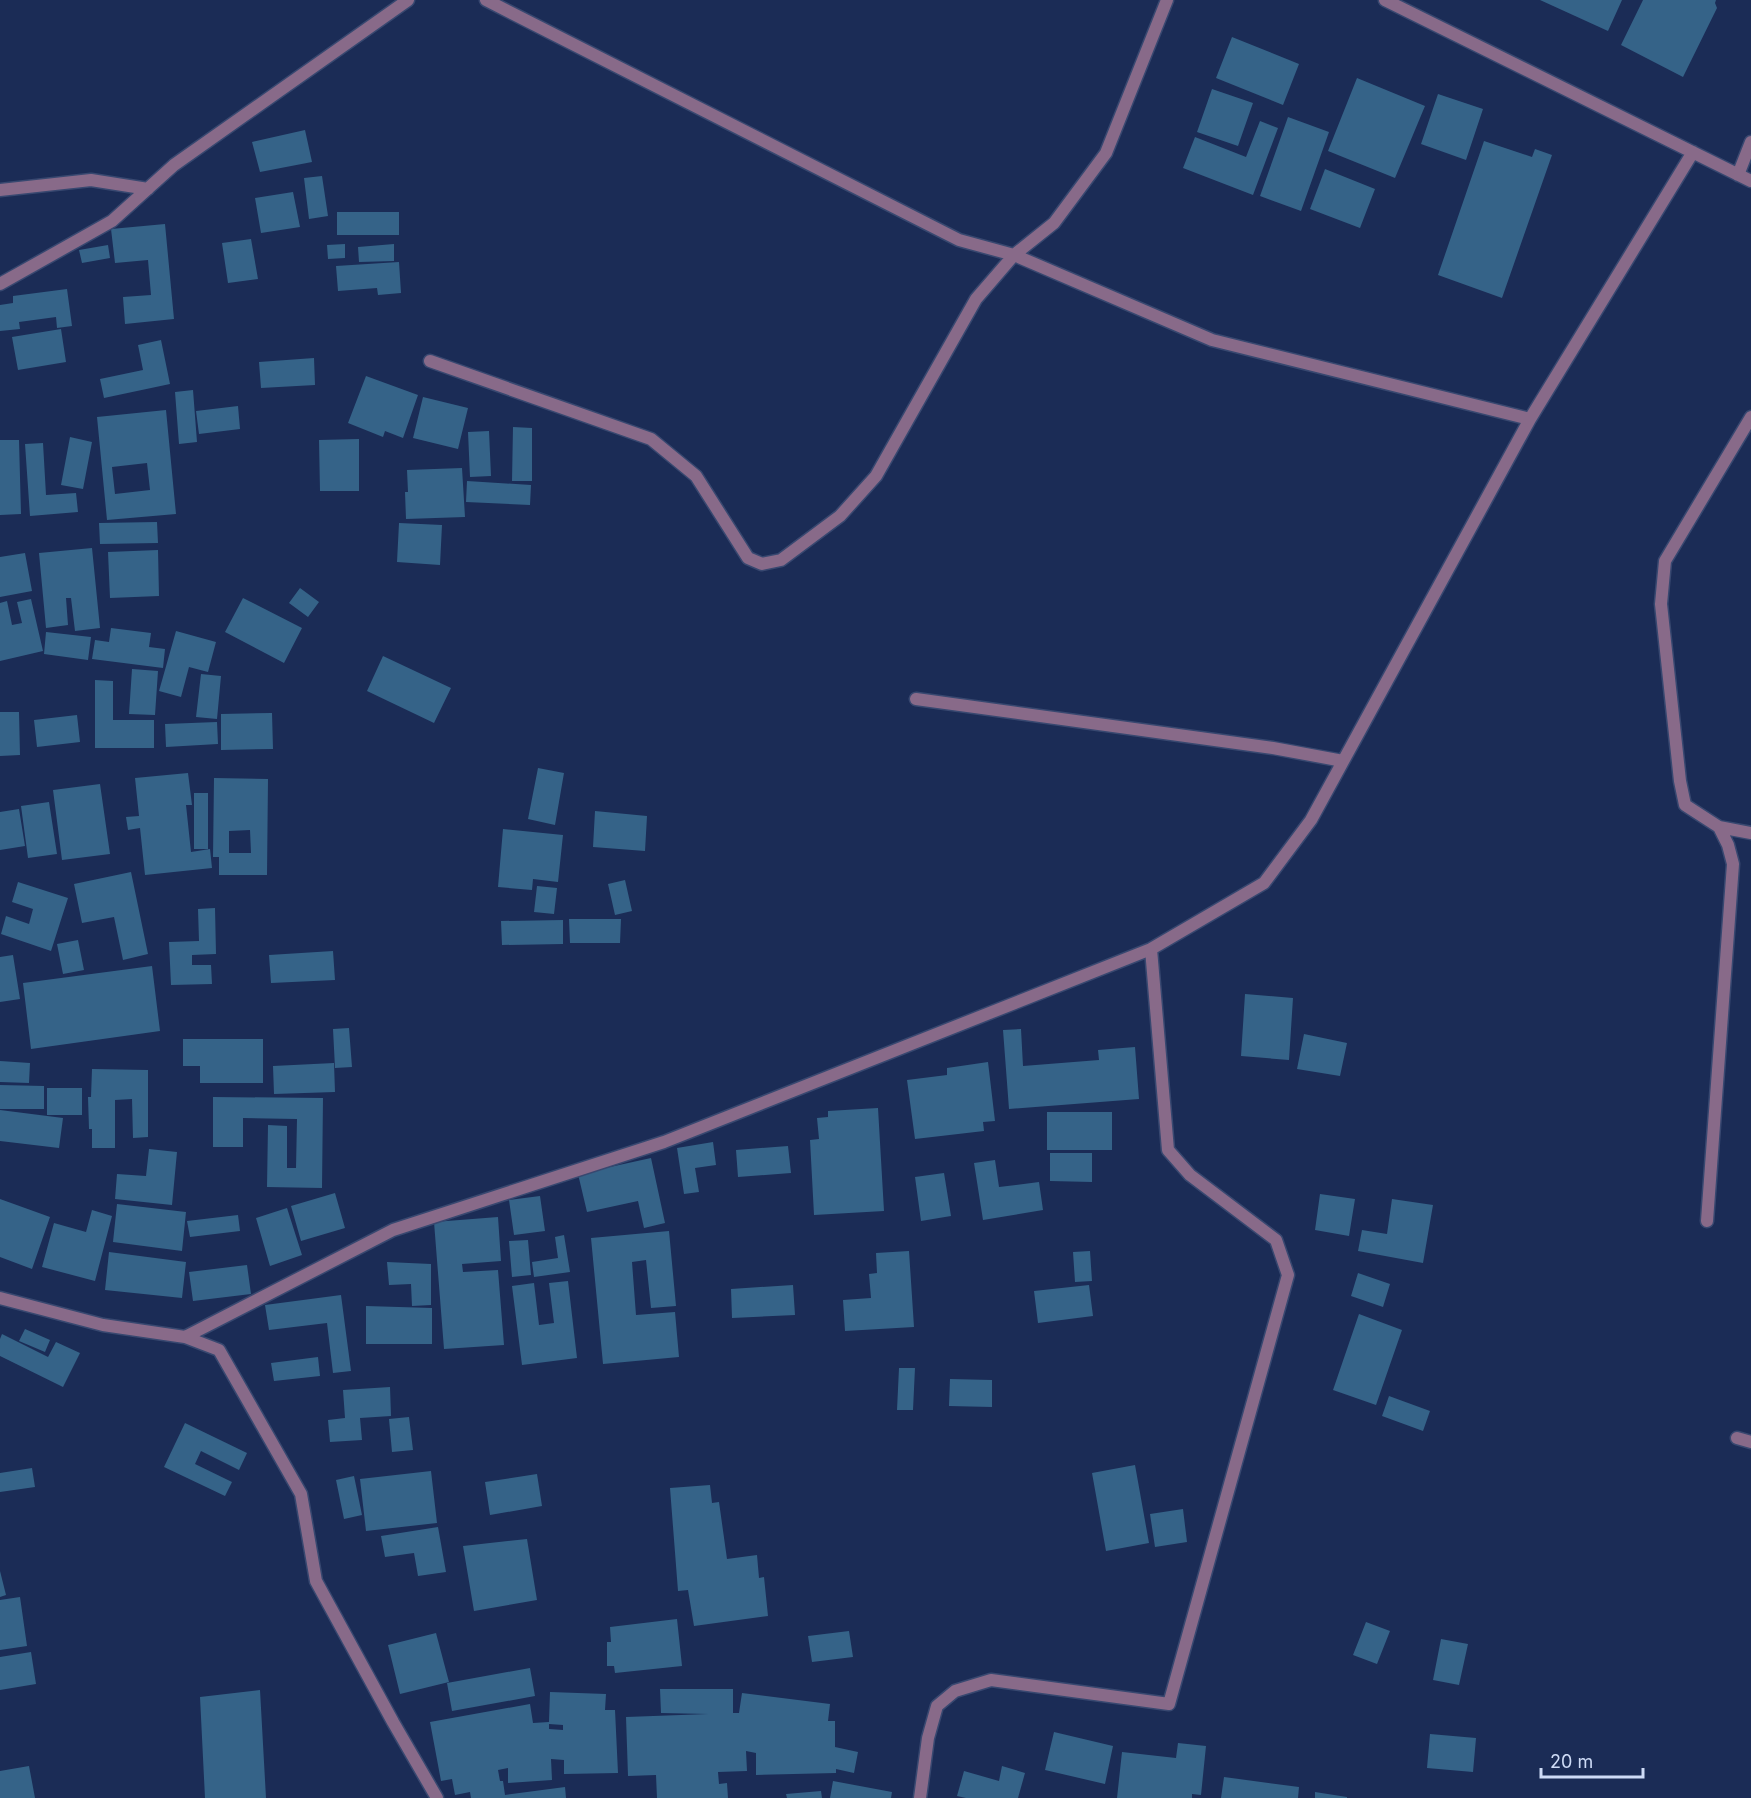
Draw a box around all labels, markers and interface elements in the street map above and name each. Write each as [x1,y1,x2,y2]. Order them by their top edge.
scale bar [1541,1741,1643,1779]
text: 20 m [1550,1751,1593,1772]

